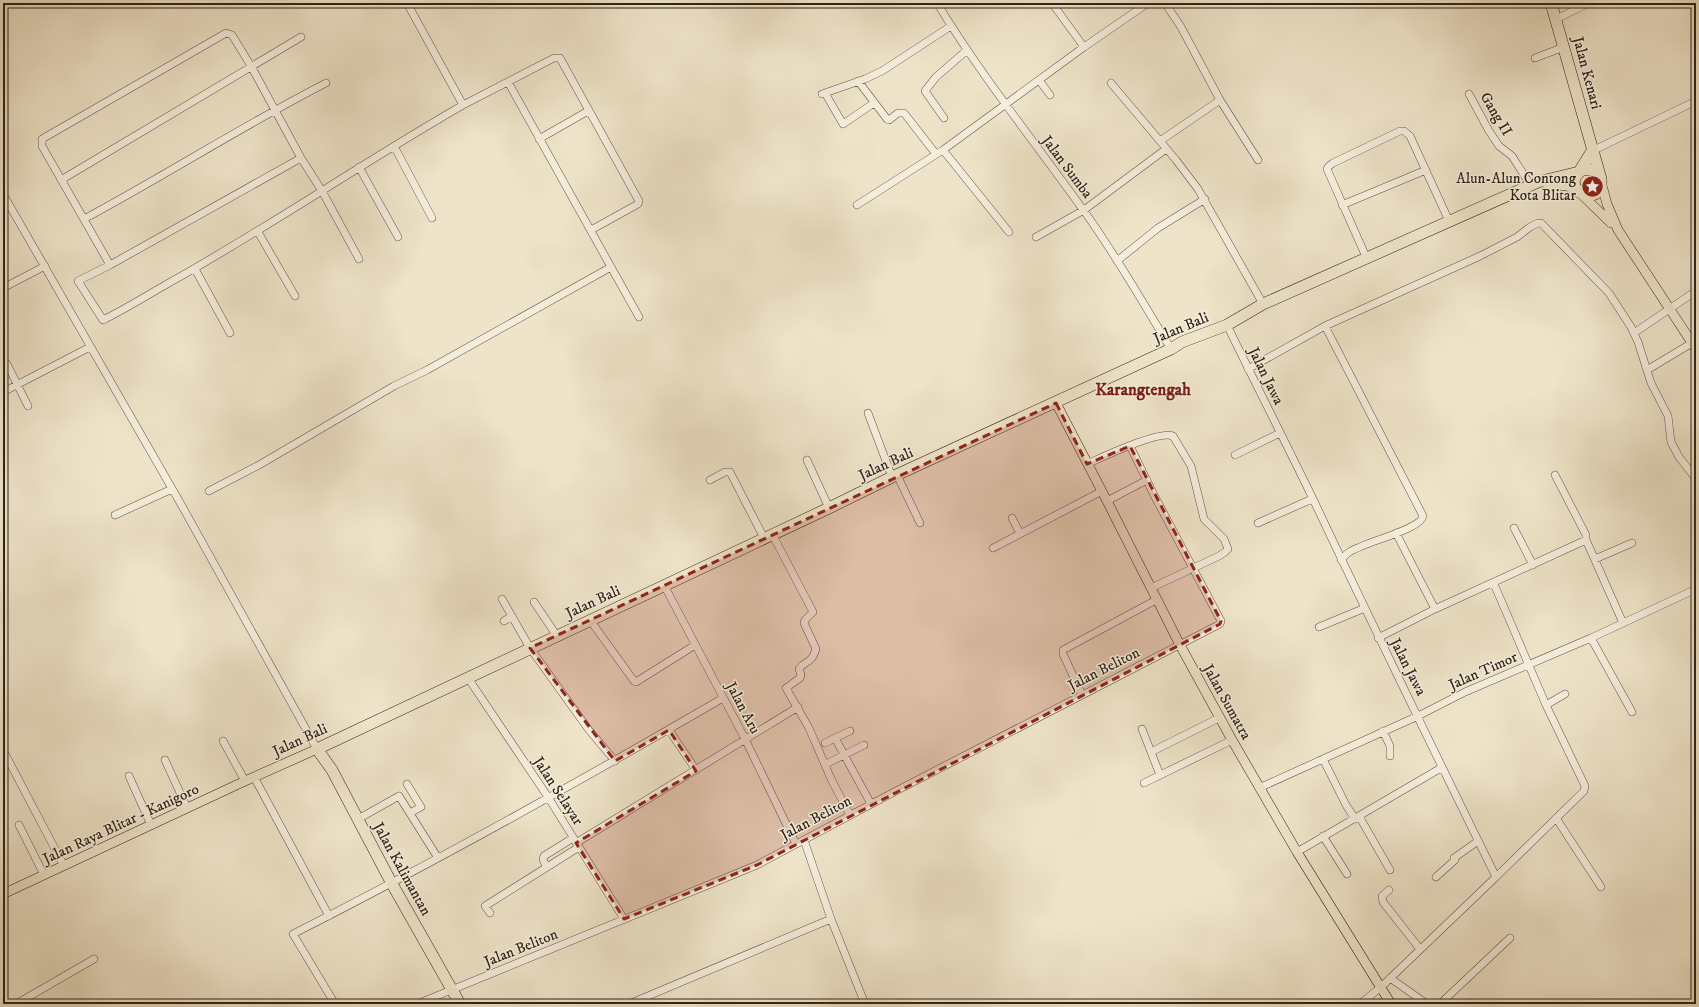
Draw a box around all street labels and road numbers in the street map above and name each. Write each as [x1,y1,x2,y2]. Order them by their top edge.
street label: Jalan Kenari [1568,33,1606,111]
street label: Gang II [1476,89,1516,139]
street label: Jalan Sumba [1036,130,1097,203]
street label: Jalan Bali [1149,308,1212,349]
street label: Jalan Jawa [1243,342,1288,409]
street label: Jalan Bali [854,443,917,486]
street label: Jalan Bali [561,581,624,624]
street label: Jalan Jawa [1385,633,1431,699]
street label: Jalan Beliton [1063,643,1143,696]
street label: Jalan Timor [1444,647,1521,695]
street label: Jalan Sumatra [1197,659,1256,744]
street label: Jalan Aru [720,677,765,737]
street label: Jalan Bali [268,719,331,762]
street label: Jalan Selayar [528,751,587,829]
street label: Jalan Raya Blitar - Kanigoro [38,779,202,869]
street label: Jalan Beliton [775,791,855,846]
street label: Jalan Kalimantan [368,817,436,919]
street label: Jalan Beliton [479,925,561,972]

